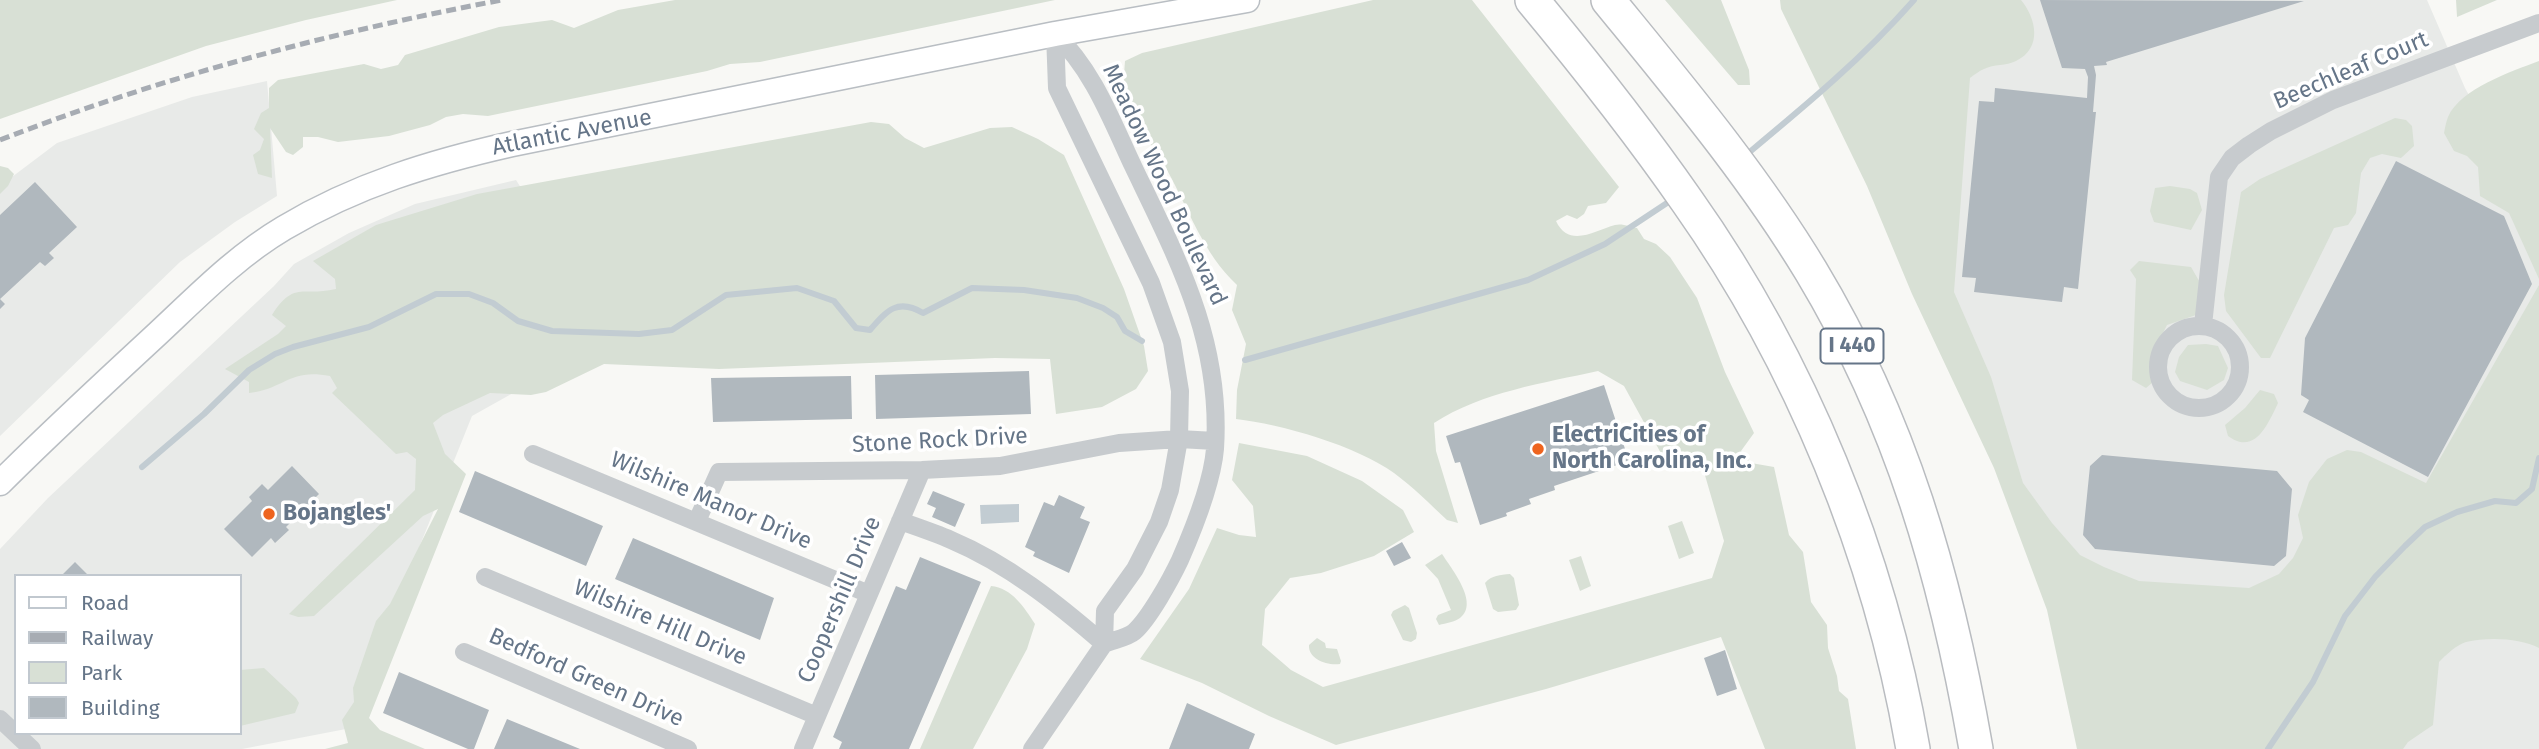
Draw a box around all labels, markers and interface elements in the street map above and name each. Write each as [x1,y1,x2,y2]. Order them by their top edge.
street label: Beechleaf Court [2270,26,2432,116]
street label: Meadow Wood Boulevard [1096,60,1232,310]
street label: Atlantic Avenue [490,104,654,162]
road number: I 440 [1820,328,1884,364]
place label: ElectriCities of North Carolina, Inc. [1552,422,1752,476]
street label: Stone Rock Drive [851,423,1029,459]
marker: ElectriCities of North Carolina, Inc. [1530,441,1546,457]
street label: Wilshire Manor Drive [606,446,816,556]
place label: Bojangles' [283,500,391,528]
marker: Bojangles' [261,506,277,522]
street label: Coopershill Drive [792,513,888,687]
legend [14,574,242,735]
street label: Wilshire Hill Drive [569,574,751,672]
text: Road [81,590,129,616]
street label: Bedford Green Drive [484,623,688,733]
text: Railway [81,625,153,651]
text: Park [81,660,122,686]
text: Building [81,695,160,721]

